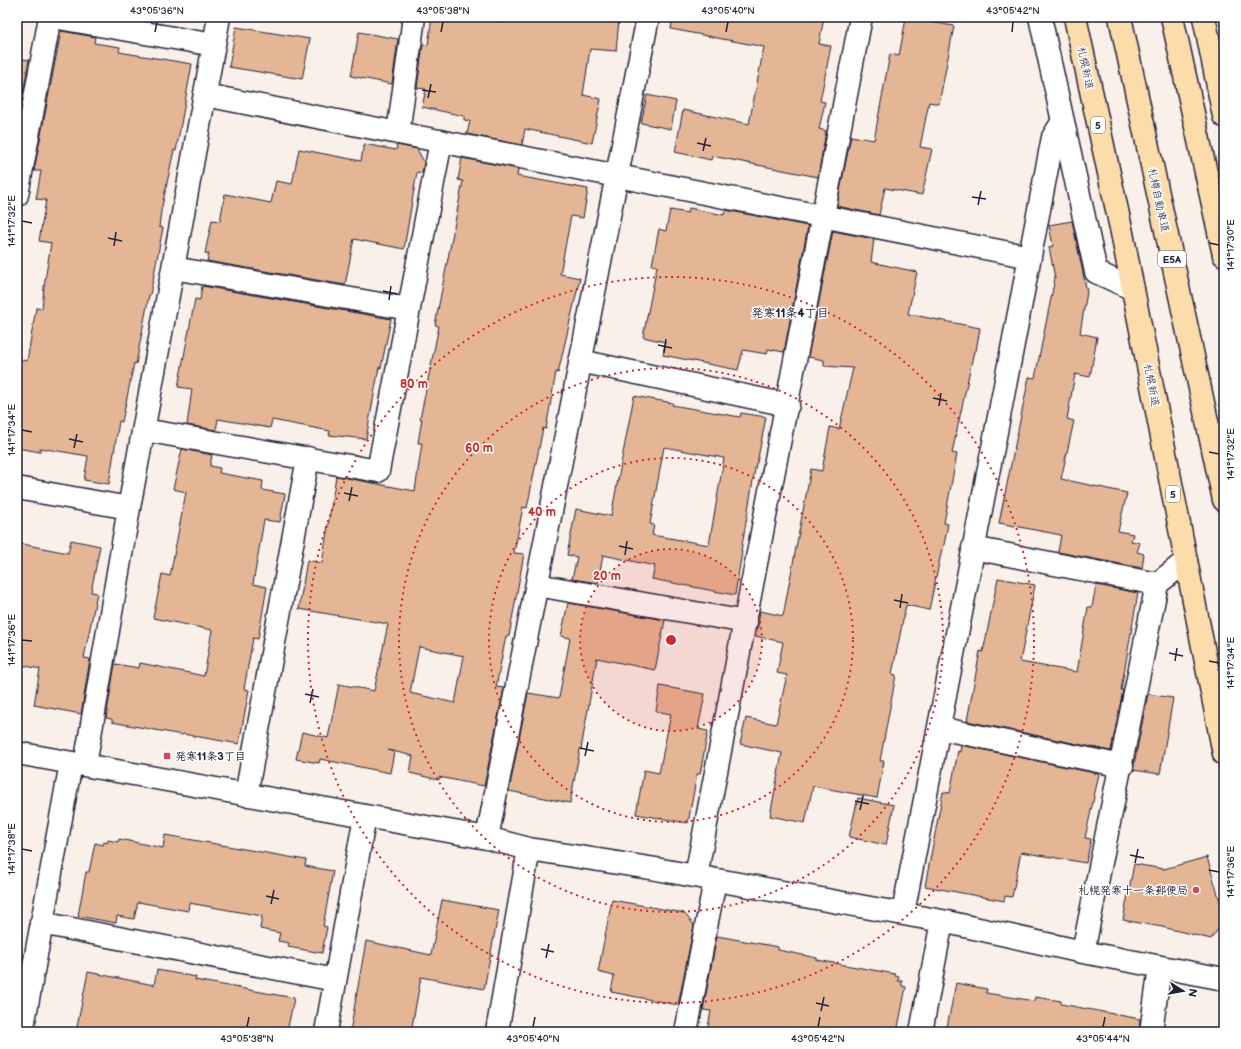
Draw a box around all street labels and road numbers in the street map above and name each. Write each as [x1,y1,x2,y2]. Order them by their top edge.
street label: 札幌新道 [1075,45,1096,91]
road number: 5 [1091,117,1105,133]
street label: 札樽自動車道 [1145,166,1172,234]
road number: E5A [1158,251,1186,267]
street label: 札幌新道 [1141,362,1162,408]
road number: 5 [1166,486,1180,502]

